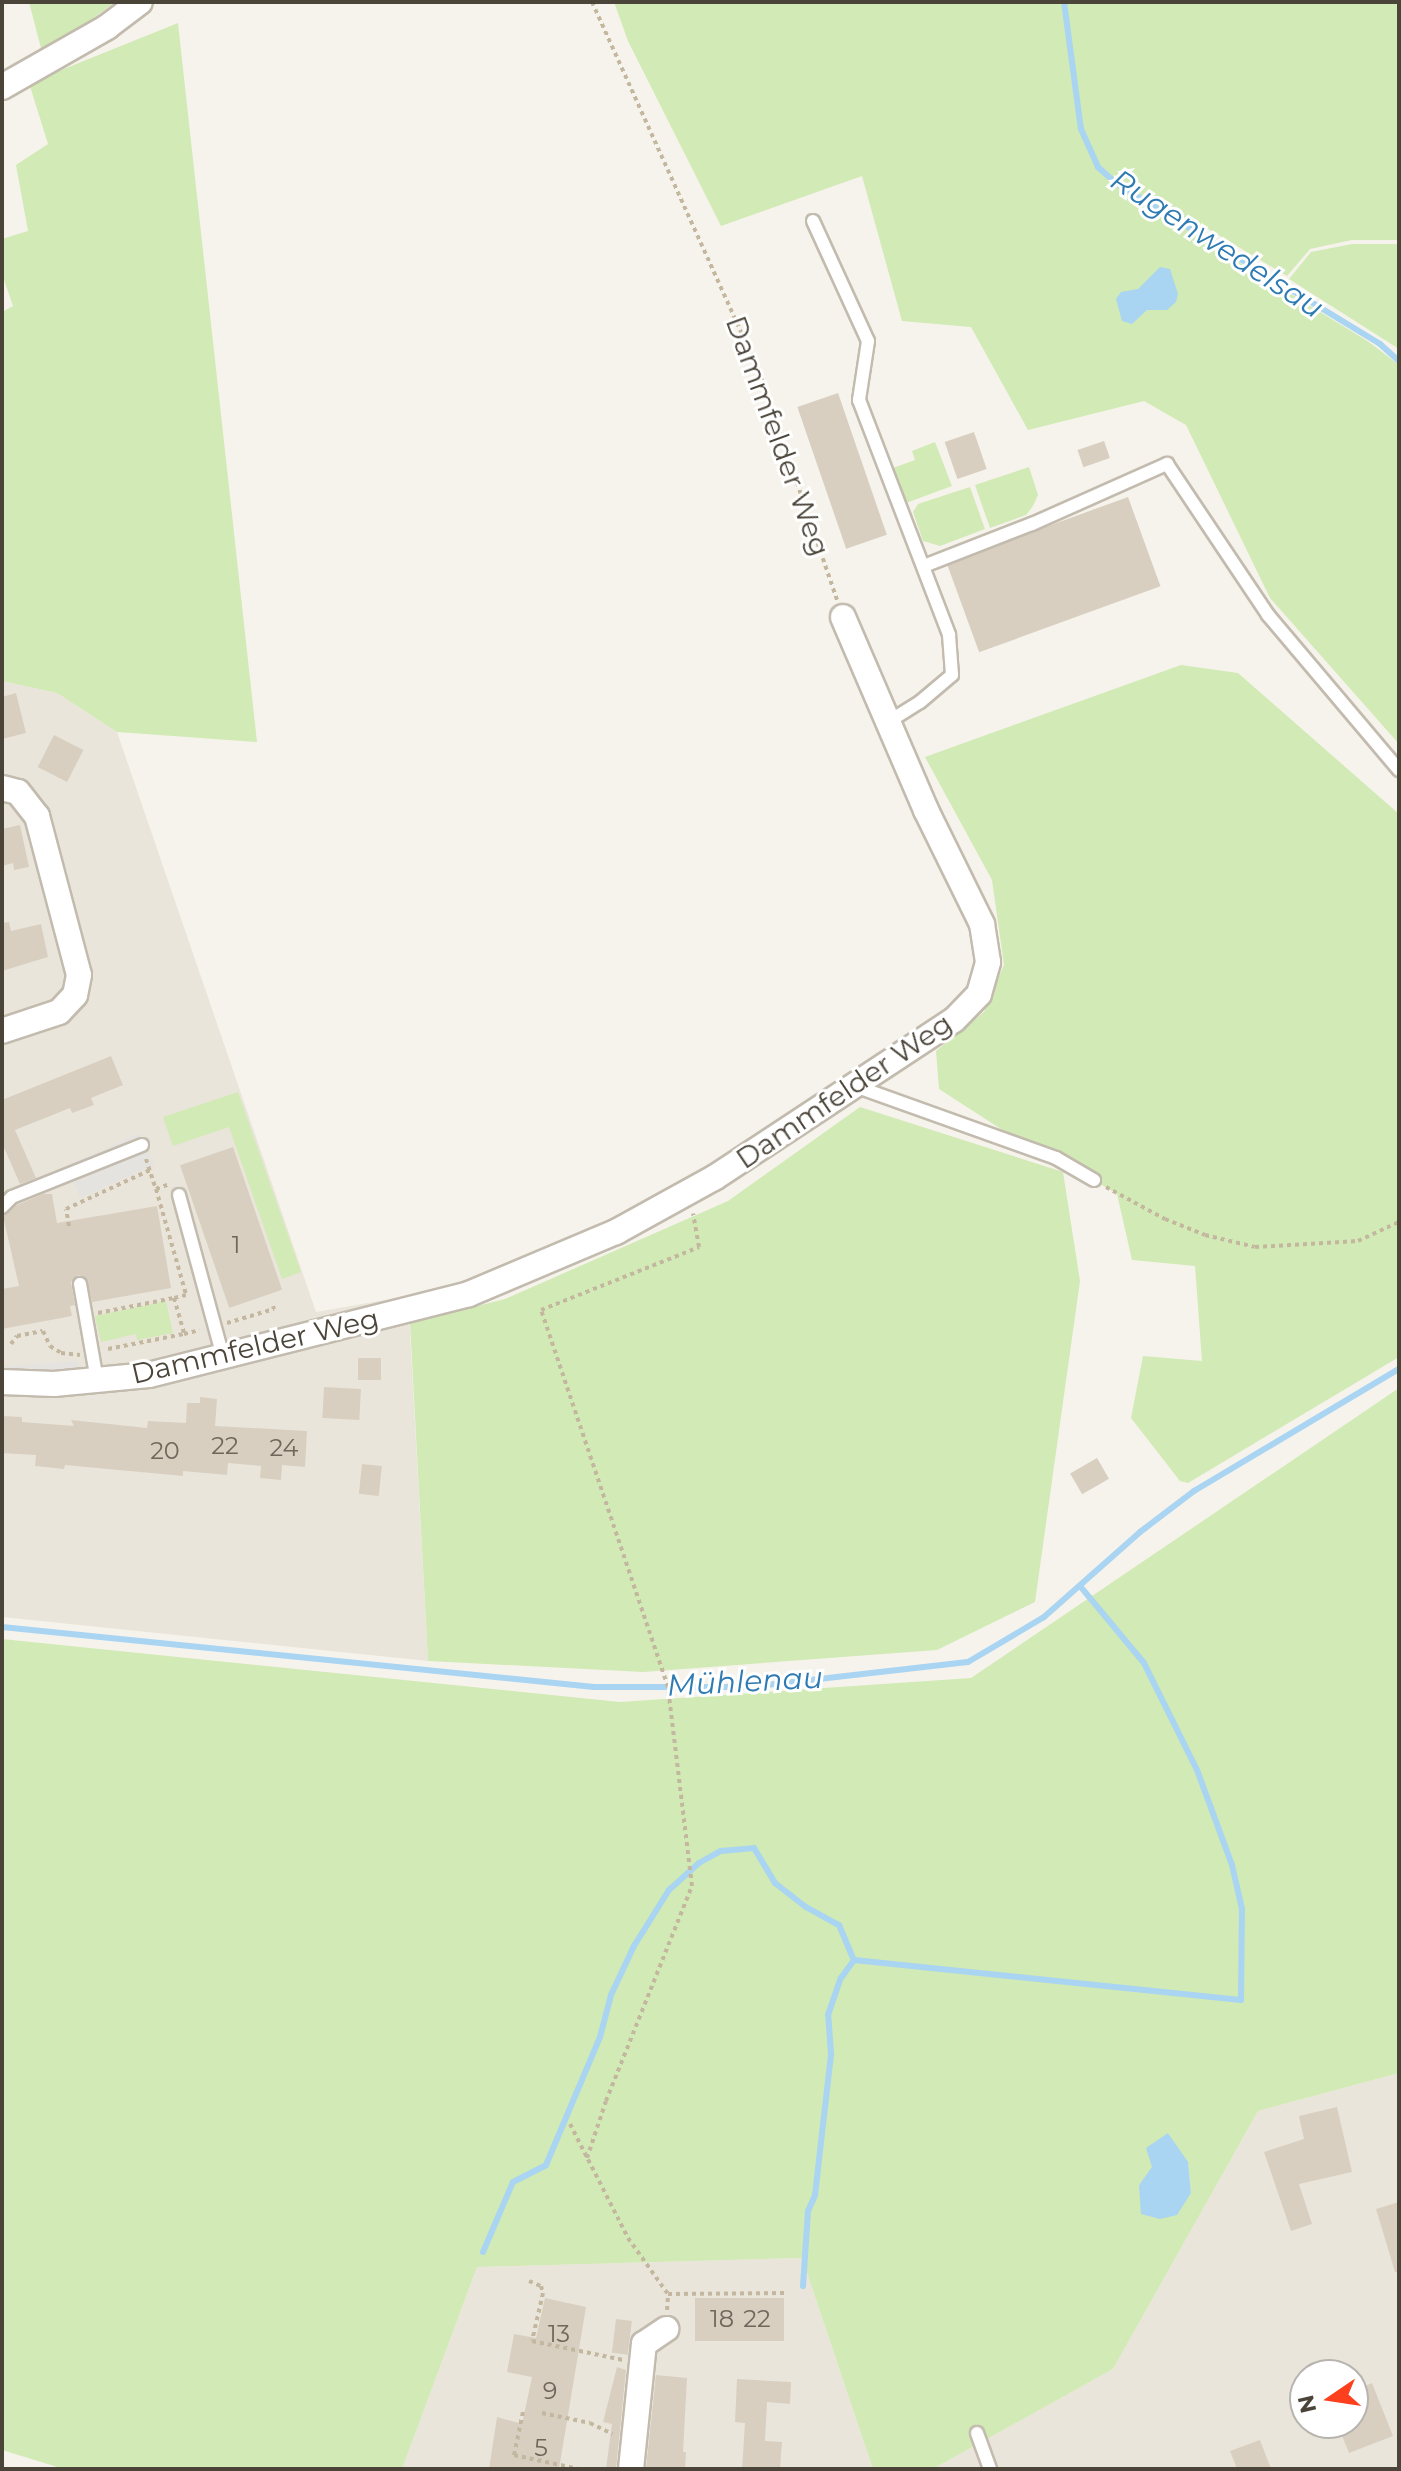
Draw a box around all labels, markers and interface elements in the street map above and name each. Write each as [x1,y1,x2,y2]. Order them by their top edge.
water label: Rugenwedelsau [1104,162,1330,326]
street label: Dammfelder Weg [719,311,837,561]
street label: Dammfelder Weg [730,1006,958,1176]
house number: 1 [232,1231,240,1259]
street label: Dammfelder Weg [128,1301,382,1391]
house number: 22 [211,1432,239,1460]
house number: 24 [270,1434,298,1462]
house number: 20 [150,1437,180,1465]
water label: Mühlenau [666,1660,824,1704]
house number: 18 [710,2305,734,2333]
house number: 22 [743,2305,771,2333]
house number: 13 [548,2320,570,2348]
north arrow [1289,2359,1369,2439]
house number: 9 [543,2377,557,2405]
text: N [1292,2392,1322,2416]
house number: 5 [534,2434,548,2462]

